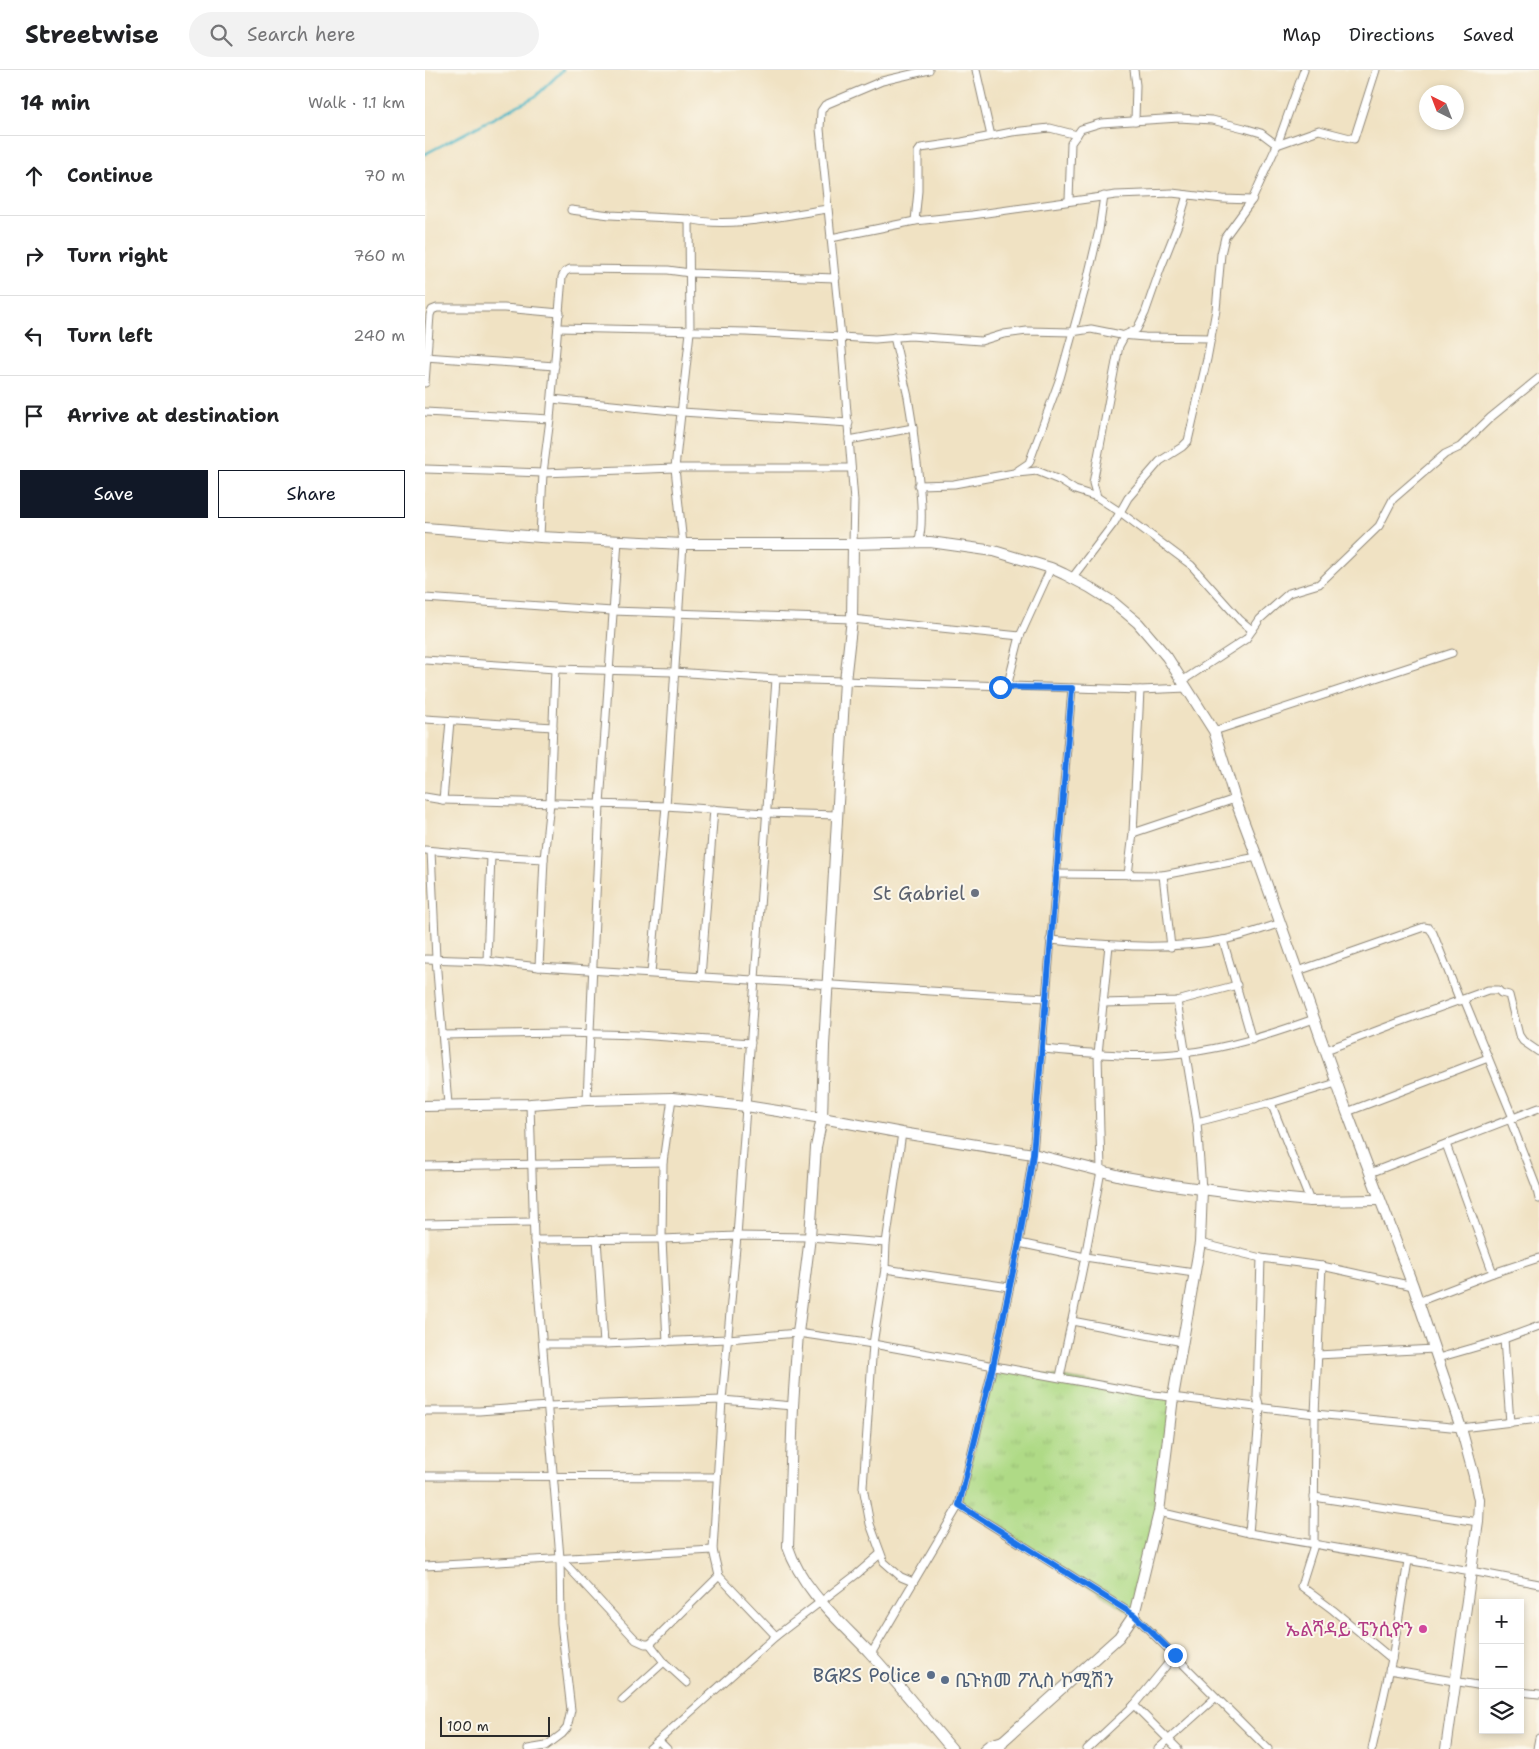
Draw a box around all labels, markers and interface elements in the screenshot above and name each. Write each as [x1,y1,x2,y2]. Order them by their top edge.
search box [189,12,539,57]
text: Streetwise [25,19,159,51]
icon: search [207,21,235,49]
text: Search here [247,22,356,47]
text: Map [1283,23,1321,47]
text: Directions [1349,23,1435,47]
text: Saved [1463,23,1514,47]
north arrow [1419,85,1464,130]
text: 14 min [20,89,90,117]
text: Walk · 1.1 km [308,92,405,113]
icon: ahead [20,162,48,190]
text: Continue [67,163,153,188]
text: 70 m [364,165,405,186]
icon: right [20,242,48,270]
text: Turn right [67,243,168,268]
text: 760 m [353,245,405,266]
icon: left [20,322,48,350]
text: Turn left [67,323,153,348]
text: 240 m [353,325,405,346]
icon: arrive [20,402,48,430]
text: Arrive at destination [67,403,279,428]
button: Save [20,470,208,518]
button: Share [218,470,405,518]
route start [989,676,1012,699]
place label: St Gabriel [873,881,965,906]
marker: St Gabriel [969,887,981,899]
map controls [1479,1599,1524,1734]
button: + [1479,1599,1524,1644]
place label: ኤልሻዳይ ፔንሲዮን [1286,1617,1413,1642]
marker: ኤልሻዳይ ፔንሲዮን [1417,1623,1429,1635]
route end [1164,1644,1187,1667]
button: − [1479,1644,1524,1689]
place label: BGRS Police [813,1663,921,1688]
place label: ቤጉክመ ፖሊስ ኮሚሽን [955,1668,1114,1693]
marker: BGRS Police [925,1669,937,1681]
marker: ቤጉክመ ፖሊስ ኮሚሽን [939,1674,951,1686]
button: layers [1479,1689,1524,1734]
scale bar [440,1714,550,1737]
text: 100 m [447,1717,489,1735]

